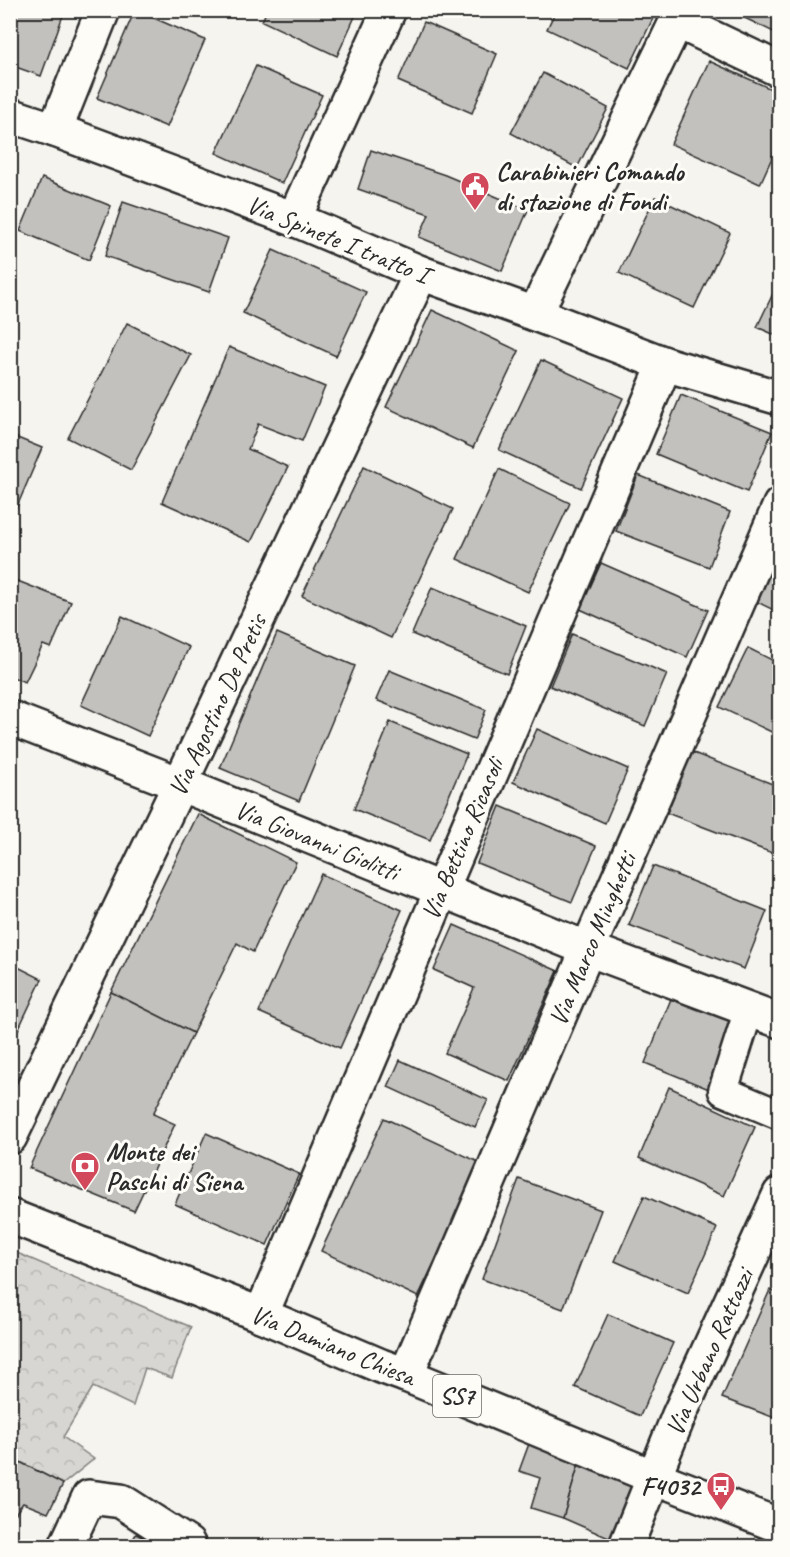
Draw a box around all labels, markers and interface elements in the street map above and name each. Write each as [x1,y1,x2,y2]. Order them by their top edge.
place label: Carabinieri Comando di stazione di Fondi [496,155,685,218]
public building icon: Carabinieri Comando di stazione di Fondi [459,170,491,212]
street label: Via Spinete I tratto I [242,188,439,293]
street label: Via Agostino De Pretis [161,607,275,801]
street label: Via Bettino Ricasoli [414,751,512,925]
street label: Via Giovanni Giolitti [230,793,406,889]
street label: Via Marco Minghetti [541,845,645,1031]
place label: Monte dei Paschi di Siena [106,1135,245,1198]
bank icon: Monte dei Paschi di Siena [69,1150,101,1192]
street label: Via Urbano Rattazzi [658,1261,762,1441]
street label: Via Damiano Chiesa [246,1298,422,1394]
road number: SS7 [433,1375,481,1417]
place label: F4032 [641,1470,702,1503]
bus stop icon: F4032 [705,1470,737,1512]

